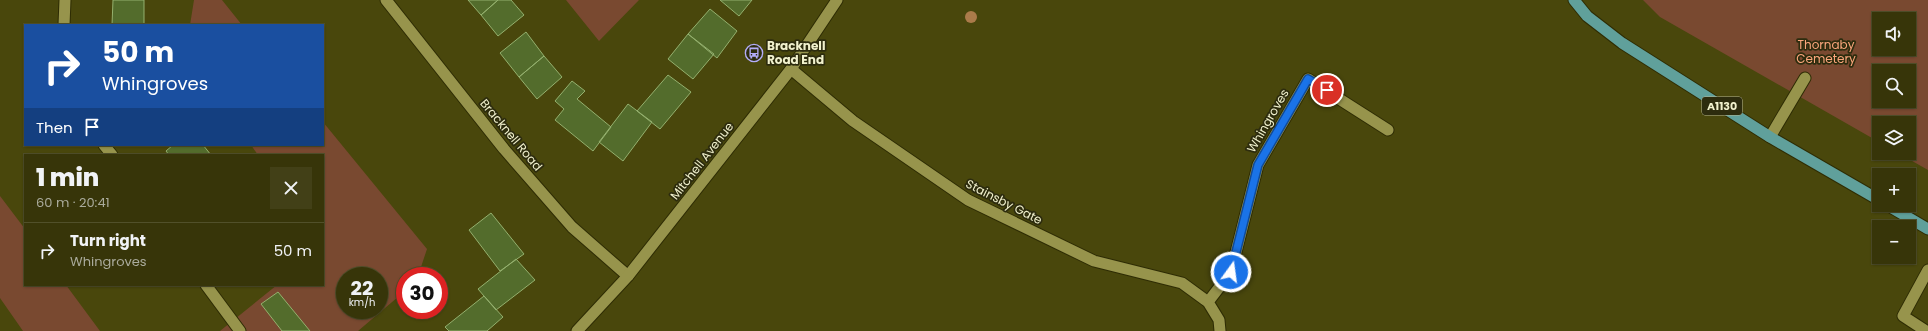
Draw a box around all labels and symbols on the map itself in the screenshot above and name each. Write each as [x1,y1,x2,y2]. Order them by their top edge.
park label: Thornaby Cemetery [1796,36,1856,67]
place label: Bracknell Road End [767,37,825,68]
bus stop icon: Bracknell Road End [744,43,764,63]
pin [1310,73,1344,107]
street label: Whingroves [1243,86,1293,156]
street label: Bracknell Road [476,95,546,174]
road number: A1130 [1702,97,1742,115]
street label: Mitchell Avenue [666,118,737,203]
street label: Stainsby Gate [963,175,1045,228]
position arrow [1210,251,1252,293]
speed limit sign: 30 [396,267,448,319]

